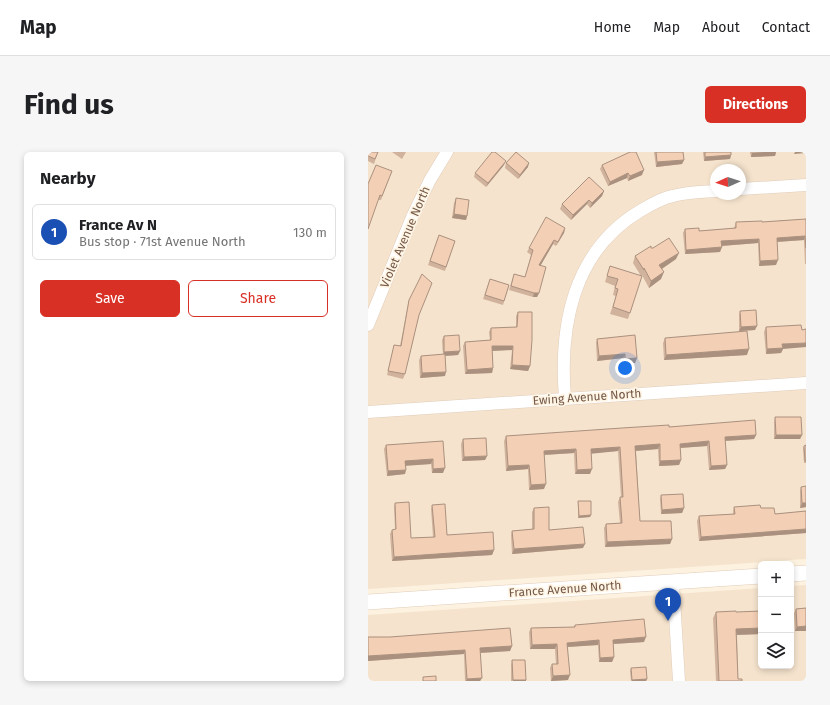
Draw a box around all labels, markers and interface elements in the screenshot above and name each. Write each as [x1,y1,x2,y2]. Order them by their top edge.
text: Map [20,16,57,39]
text: Home [594,19,631,36]
text: Map [653,19,680,36]
text: About [702,19,740,36]
text: Contact [762,19,810,36]
button: Directions [705,86,806,123]
text: Find us [24,88,114,121]
north arrow [710,164,746,200]
text: Nearby [40,168,95,189]
street label: Violet Avenue North [377,184,433,290]
text: France Av N [79,216,157,234]
text: 1 [51,225,57,240]
text: 130 m [293,225,327,240]
text: Bus stop · 71st Avenue North [79,234,246,249]
button: Save [40,280,180,317]
button: Share [188,280,328,317]
your location [615,358,635,378]
street label: Ewing Avenue North [532,386,642,408]
map controls [758,561,794,669]
button: + [758,561,794,597]
street label: France Avenue North [508,578,622,600]
pin: 1 [655,588,681,621]
button: − [758,597,794,633]
button: layers [758,633,794,669]

